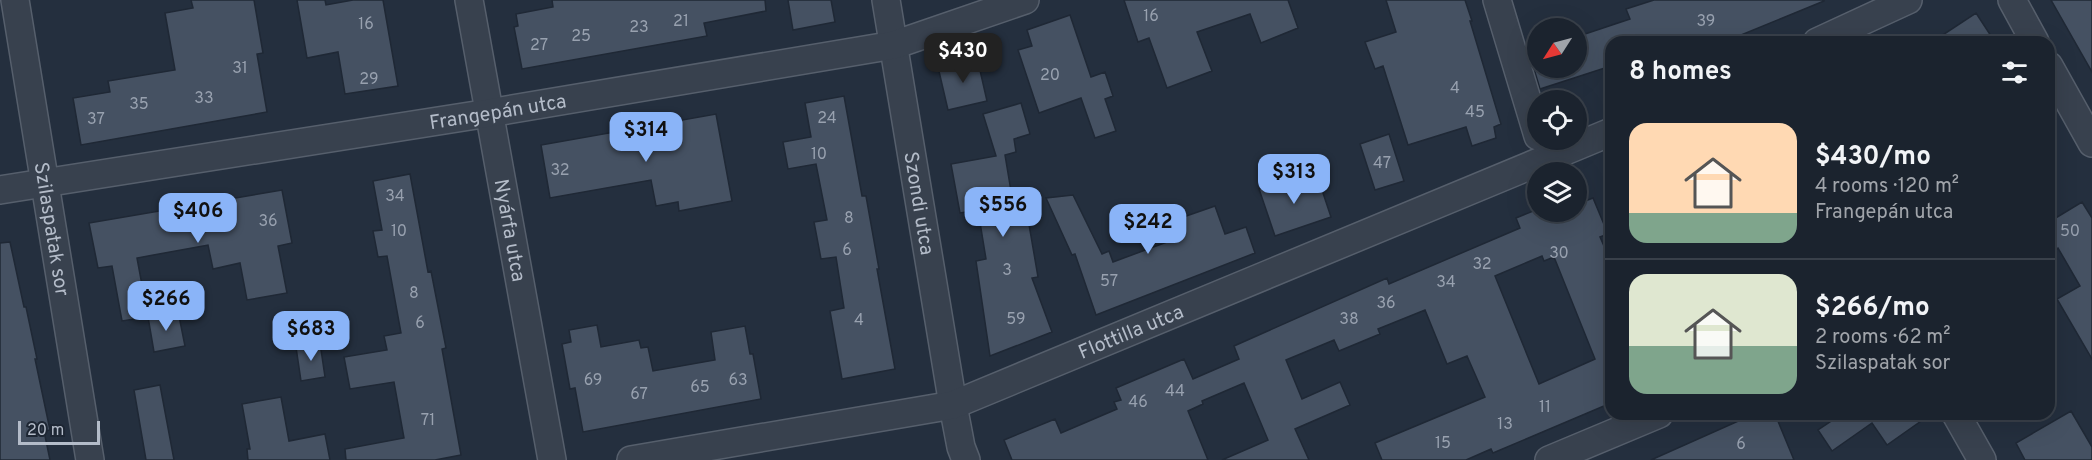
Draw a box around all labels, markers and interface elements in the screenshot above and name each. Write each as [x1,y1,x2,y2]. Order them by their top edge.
house number: 16 [1143,7,1159,27]
house number: 21 [673,12,689,32]
house number: 39 [1697,12,1715,32]
house number: 16 [358,15,374,35]
house number: 23 [629,18,649,38]
north arrow [1527,18,1587,78]
map controls [1527,18,1587,222]
house number: 25 [571,27,591,47]
pin: $430 [927,33,999,84]
house number: 27 [530,36,548,56]
text: $430 [938,39,988,65]
text: 8 homes [1629,56,1732,89]
icon: filters [1998,56,2031,89]
house number: 31 [232,59,248,79]
house number: 20 [1040,66,1060,86]
house number: 29 [359,70,379,90]
house number: 4 [1450,79,1460,99]
house number: 33 [194,89,214,109]
street label: Frangepán utca [428,89,569,137]
button: locate [1527,90,1587,150]
house number: 35 [129,95,149,115]
house number: 45 [1465,103,1485,123]
house number: 24 [817,109,837,129]
house number: 37 [87,110,105,130]
pin: $314 [610,112,682,163]
text: $314 [624,118,668,144]
text: $430/mo [1815,141,1931,174]
house number: 10 [811,145,827,165]
icon: home [1677,147,1749,219]
street label: Szondi utca [896,150,939,257]
pin: $313 [1258,154,1330,205]
house number: 47 [1373,154,1391,174]
street label: Szilaspatak sor [27,160,74,298]
text: $313 [1272,160,1316,186]
house number: 32 [550,161,570,181]
button: layers [1527,162,1587,222]
text: 4 rooms · 120 m² [1815,174,1959,200]
street label: Nyárfa utca [487,177,531,284]
house number: 34 [385,187,405,207]
pin: $556 [967,187,1039,238]
pin: $406 [162,193,234,244]
text: $556 [979,193,1027,219]
text: $406 [173,199,223,225]
text: Frangepán utca [1815,200,1953,226]
pin: $242 [1112,204,1184,255]
house number: 8 [844,209,854,229]
text: $242 [1123,210,1173,236]
house number: 36 [258,212,278,232]
house number: 10 [391,222,407,242]
house number: 50 [2060,222,2080,242]
house number: 6 [842,241,852,261]
house number: 30 [1549,244,1569,264]
house number: 32 [1472,255,1492,275]
house number: 3 [1002,261,1012,281]
house number: 57 [1100,272,1118,292]
house number: 34 [1436,273,1456,293]
pin: $266 [130,281,202,332]
house number: 8 [409,284,419,304]
text: $266 [142,287,190,313]
text: $266/mo [1815,292,1930,325]
house number: 36 [1376,294,1396,314]
icon: home [1677,298,1749,370]
street label: Flottilla utca [1075,300,1188,367]
house number: 59 [1006,310,1026,330]
house number: 38 [1339,310,1359,330]
pin: $683 [275,311,347,362]
house number: 4 [854,311,864,331]
house number: 6 [415,314,425,334]
text: $683 [287,317,335,343]
text: 2 rooms · 62 m² [1815,325,1951,351]
text: Szilaspatak sor [1815,351,1950,377]
house number: 69 [584,371,602,391]
house number: 63 [728,371,748,391]
house number: 65 [690,378,710,398]
house number: 44 [1165,382,1185,402]
house number: 67 [630,385,648,405]
house number: 46 [1128,393,1148,413]
house number: 11 [1539,398,1551,418]
house number: 71 [421,411,435,431]
house number: 13 [1497,415,1513,435]
scale bar [18,418,100,446]
text: 20 m [27,421,64,441]
house number: 15 [1435,434,1451,454]
house number: 6 [1736,435,1746,455]

